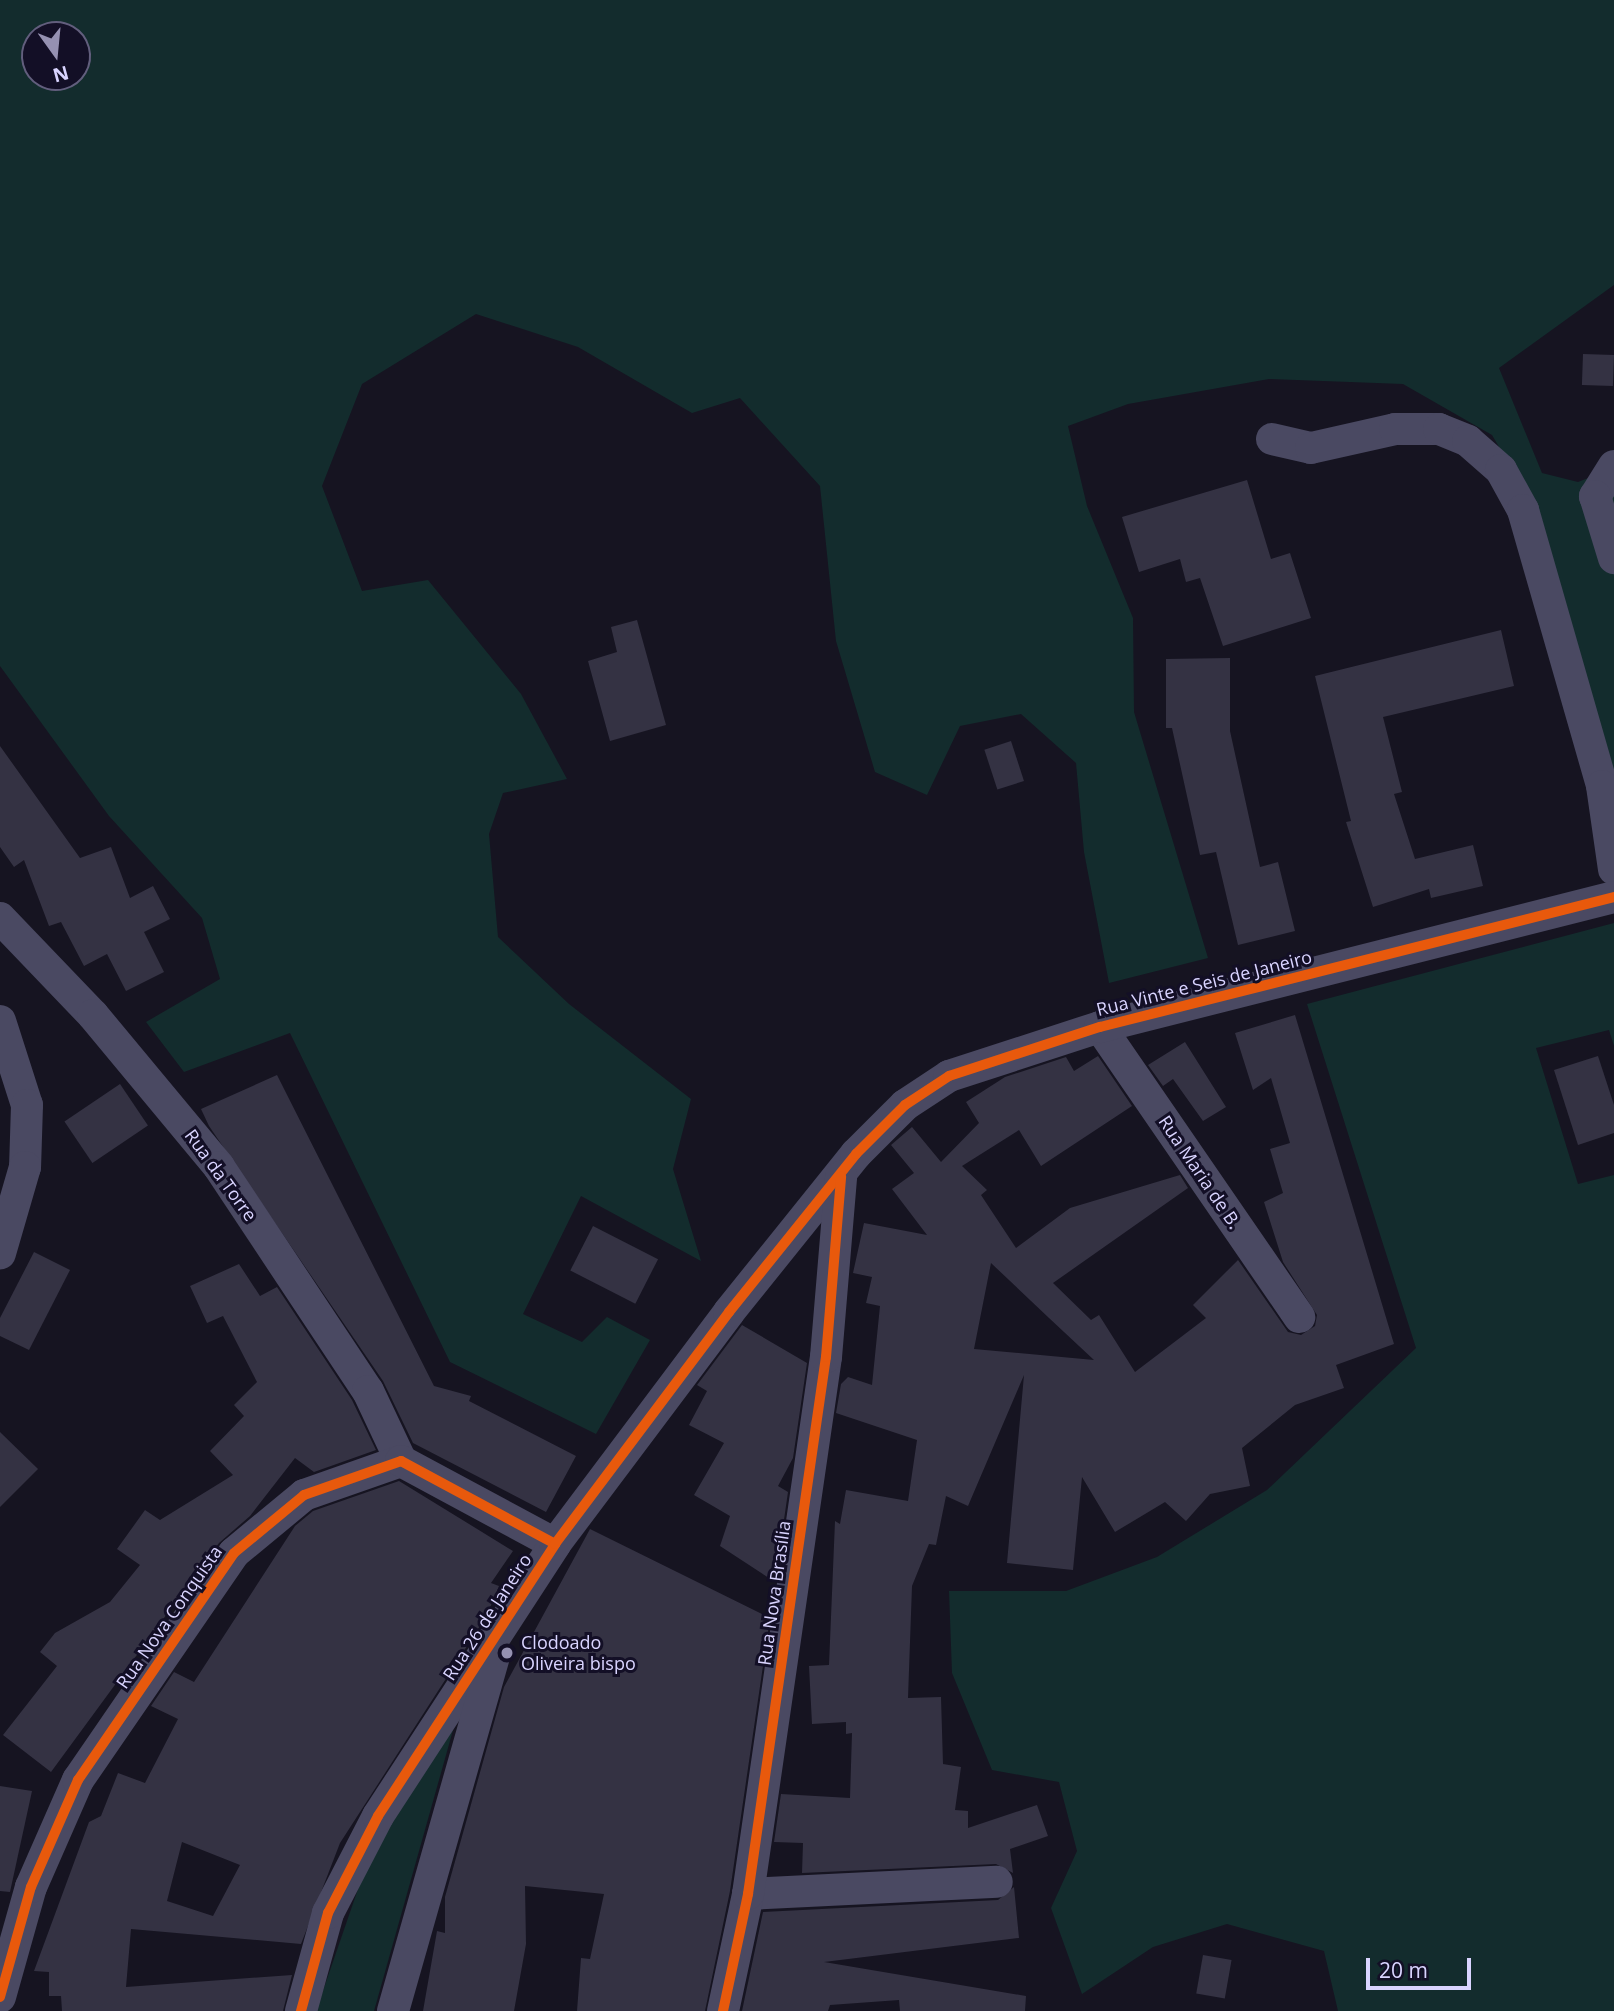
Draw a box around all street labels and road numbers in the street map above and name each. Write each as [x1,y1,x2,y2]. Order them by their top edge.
street label: Rua Vinte e Seis de Janeiro [1094,946,1314,1020]
street label: Rua Maria de B. [1154,1111,1246,1233]
street label: Rua da Torre [180,1125,262,1225]
street label: Rua Nova Brasília [753,1519,795,1667]
street label: Rua Nova Conquista [111,1541,227,1693]
street label: Rua 26 de Janeiro [438,1550,536,1684]

